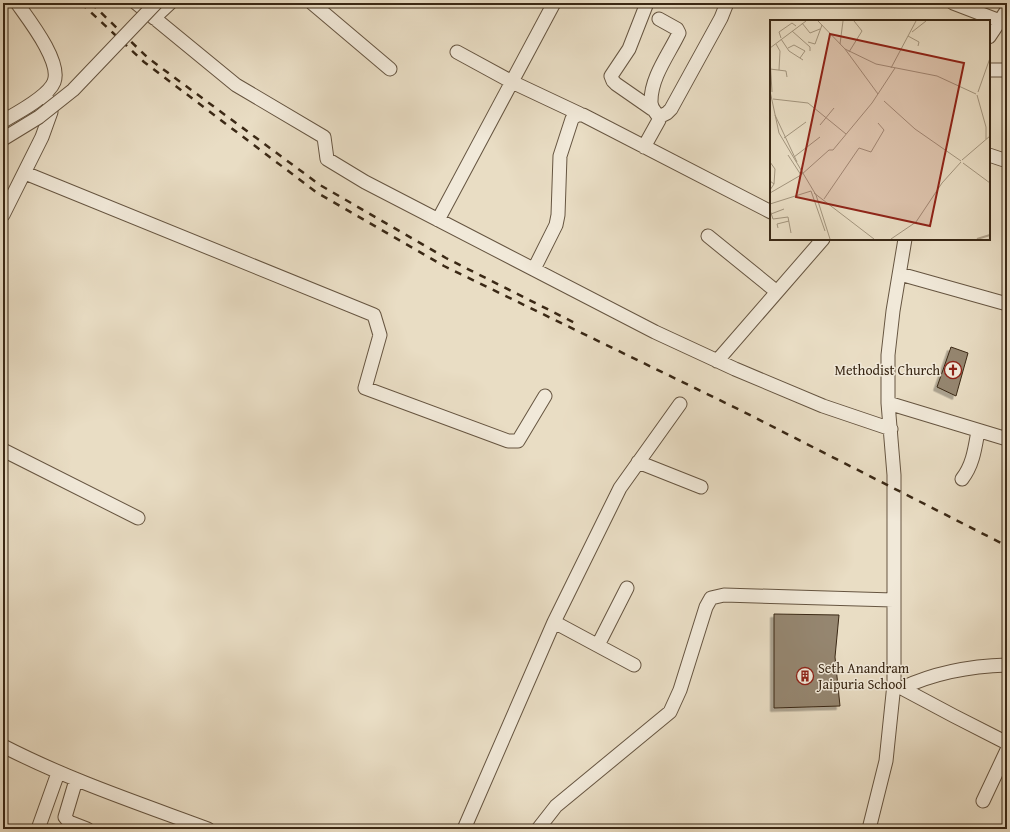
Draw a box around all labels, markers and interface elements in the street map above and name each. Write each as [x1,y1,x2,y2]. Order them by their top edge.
inset map [770,20,990,240]
place label: Methodist Church [835,360,940,380]
church icon: Methodist Church [943,360,963,380]
place label: Seth Anandram Jaipuria School [816,658,910,694]
building icon: Seth Anandram Jaipuria School [795,666,815,686]

